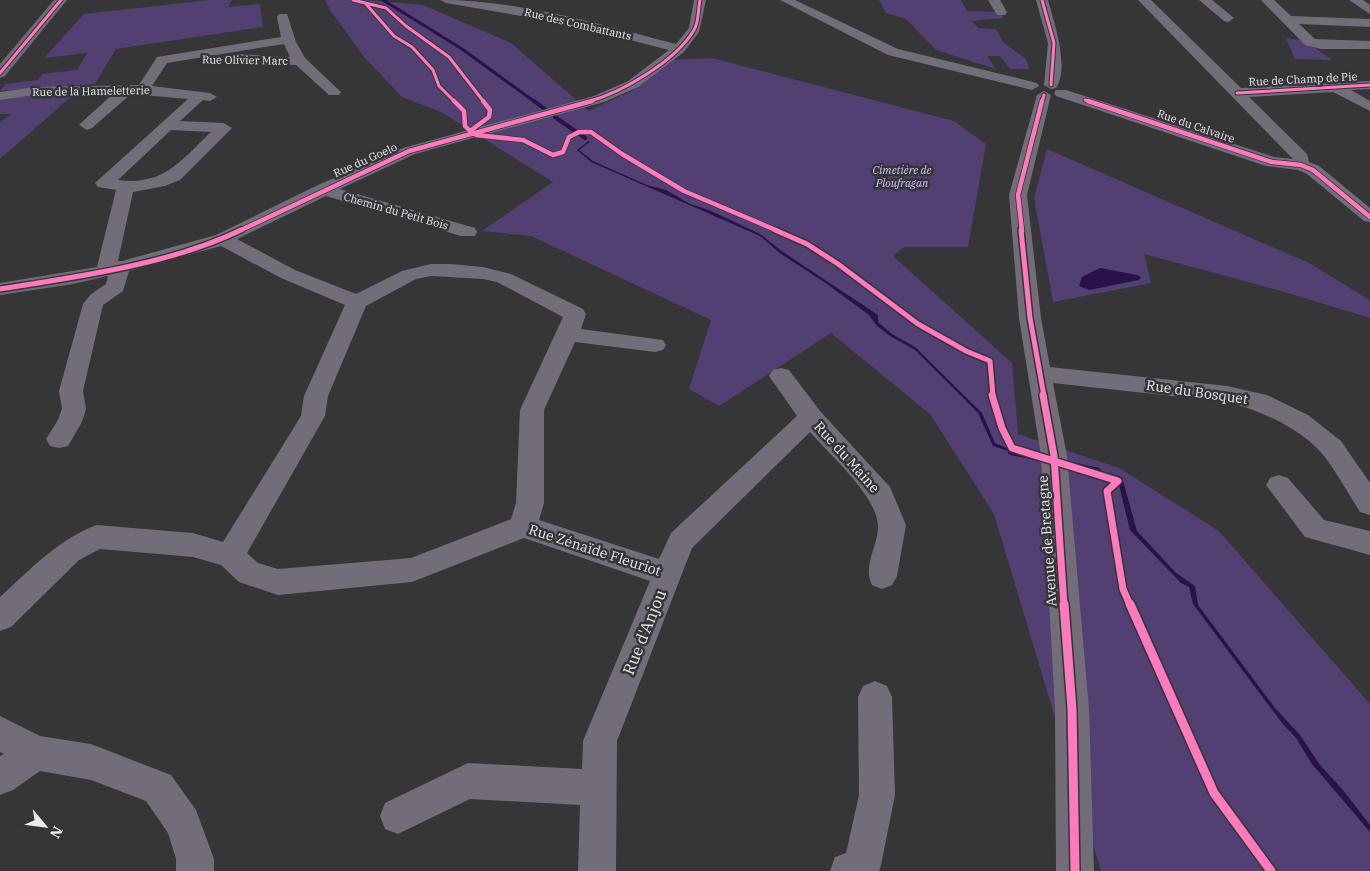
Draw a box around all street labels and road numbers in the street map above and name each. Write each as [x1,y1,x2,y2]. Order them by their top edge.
street label: Rue des Combattants [523,5,633,43]
street label: Rue Olivier Marc [202,52,288,68]
street label: Rue de Champ de Pie [1248,69,1358,89]
street label: Rue de la Hameletterie [32,83,150,99]
street label: Rue du Calvaire [1155,106,1237,146]
street label: Rue du Goelo [331,140,399,180]
street label: Chemin du Petit Bois [342,189,450,233]
street label: Rue du Bosquet [1145,376,1249,408]
street label: Rue du Maine [810,418,884,496]
street label: Avenue de Bretagne [1033,475,1061,607]
street label: Rue Zénaïde Fleuriot [527,520,663,580]
street label: Rue d'Anjou [618,586,670,677]

